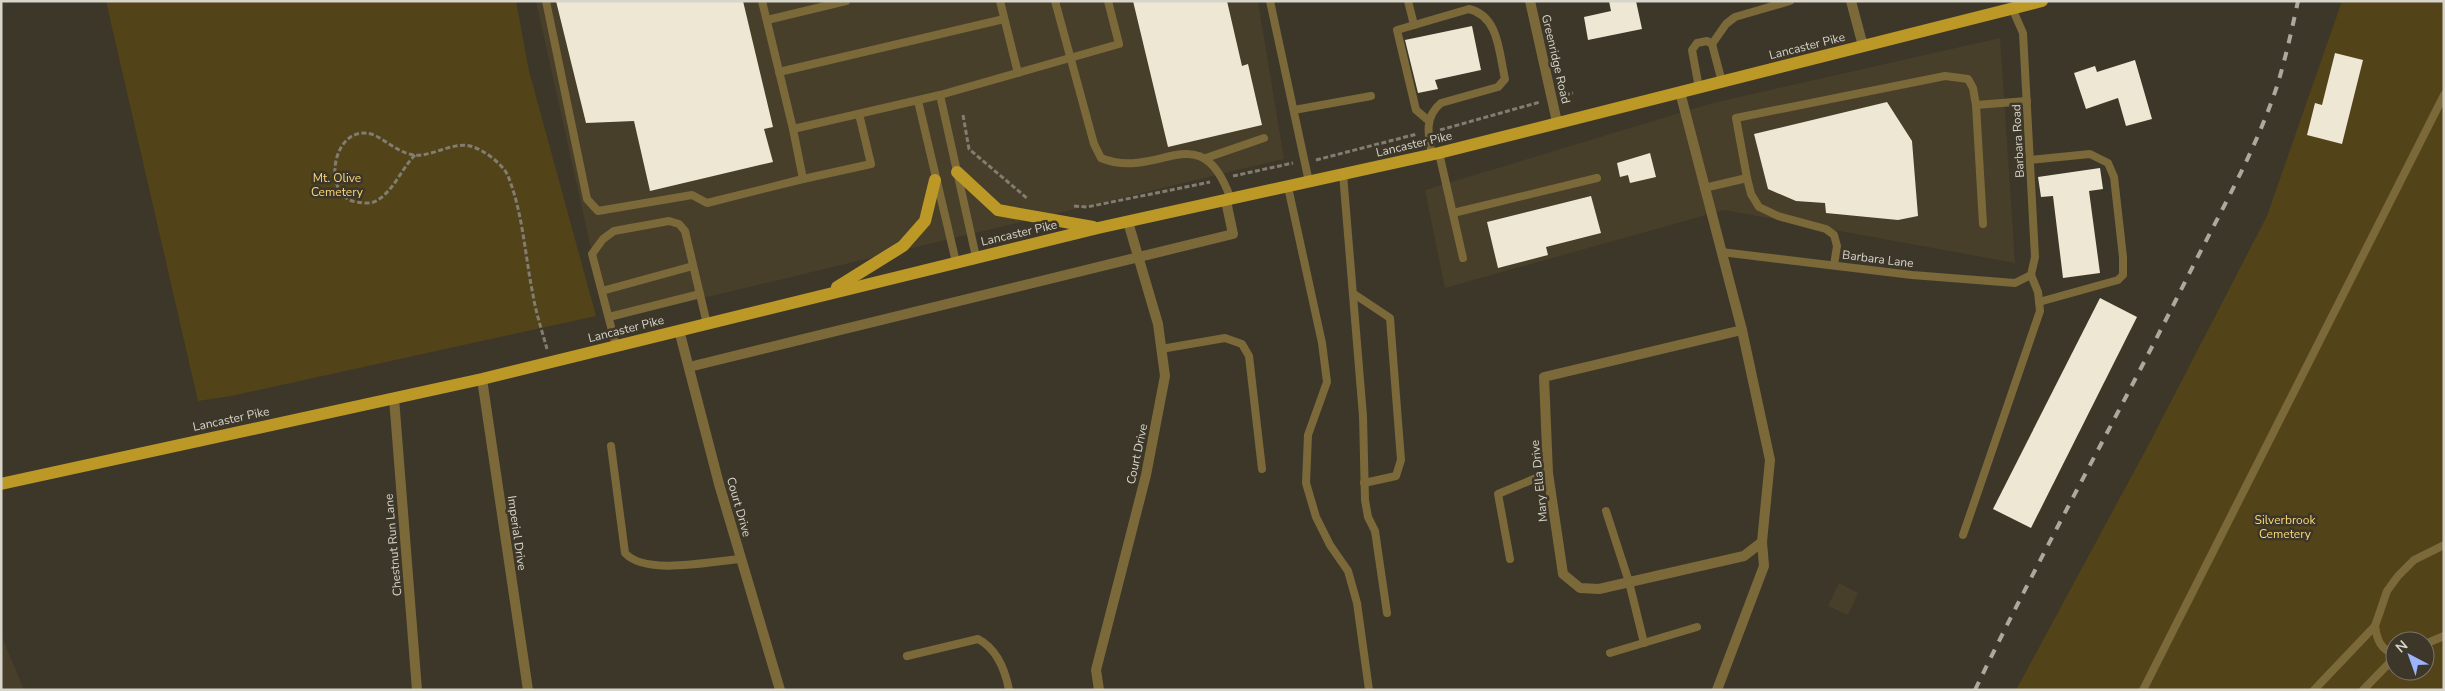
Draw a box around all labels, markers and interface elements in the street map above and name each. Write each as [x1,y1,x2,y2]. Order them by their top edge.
street label: Greenridge Road [1538,13,1574,105]
street label: Lancaster Pike [1767,29,1847,63]
street label: Barbara Road [2008,104,2028,178]
street label: Lancaster Pike [1374,127,1454,161]
park label: Mt. Olive Cemetery [311,170,364,200]
street label: Lancaster Pike [979,216,1059,250]
street label: Barbara Lane [1841,247,1915,271]
street label: Lancaster Pike [586,312,666,346]
street label: Lancaster Pike [191,403,271,435]
street label: Court Drive [1123,422,1151,486]
street label: Mary Ella Drive [1527,439,1551,523]
street label: Court Drive [723,475,755,539]
street label: Chestnut Run Lane [381,493,405,597]
street label: Imperial Drive [504,495,530,571]
park label: Silverbrook Cemetery [2255,512,2316,542]
north arrow [2385,631,2435,681]
text: N [2392,636,2412,657]

